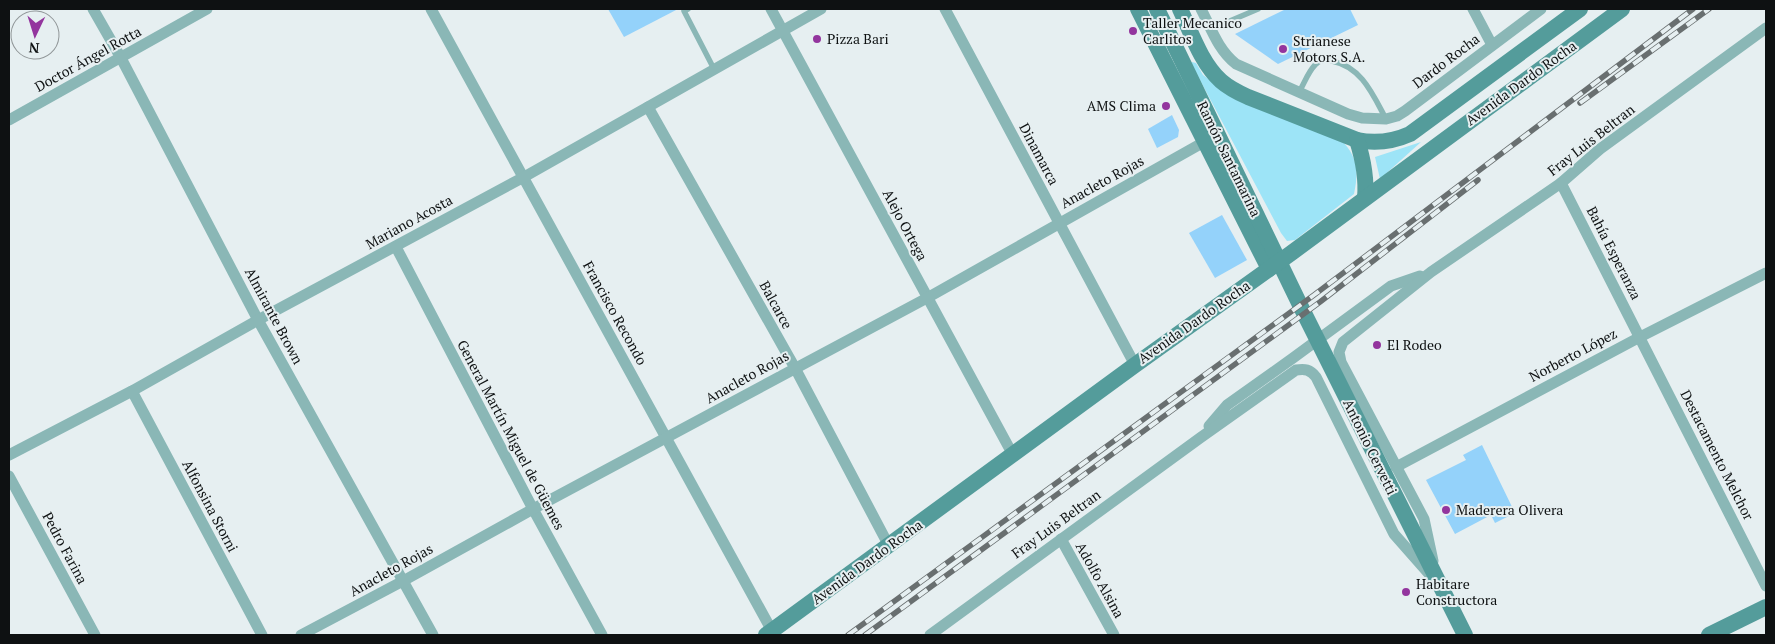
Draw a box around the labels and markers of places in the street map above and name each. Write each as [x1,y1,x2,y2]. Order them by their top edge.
place label: Taller Mecanico Carlitos [1143,13,1242,48]
marker: Taller Mecanico Carlitos [1127,25,1139,37]
place label: Pizza Bari [827,29,889,48]
place label: Strianese Motors S.A. [1293,31,1365,66]
marker: Pizza Bari [811,33,823,45]
marker: Strianese Motors S.A. [1277,43,1289,55]
place label: AMS Clima [1087,96,1156,115]
marker: AMS Clima [1160,100,1172,112]
place label: El Rodeo [1387,335,1442,354]
marker: El Rodeo [1371,339,1383,351]
place label: Maderera Olivera [1456,500,1563,519]
marker: Maderera Olivera [1440,504,1452,516]
place label: Habitare Constructora [1416,574,1497,609]
marker: Habitare Constructora [1400,586,1412,598]

